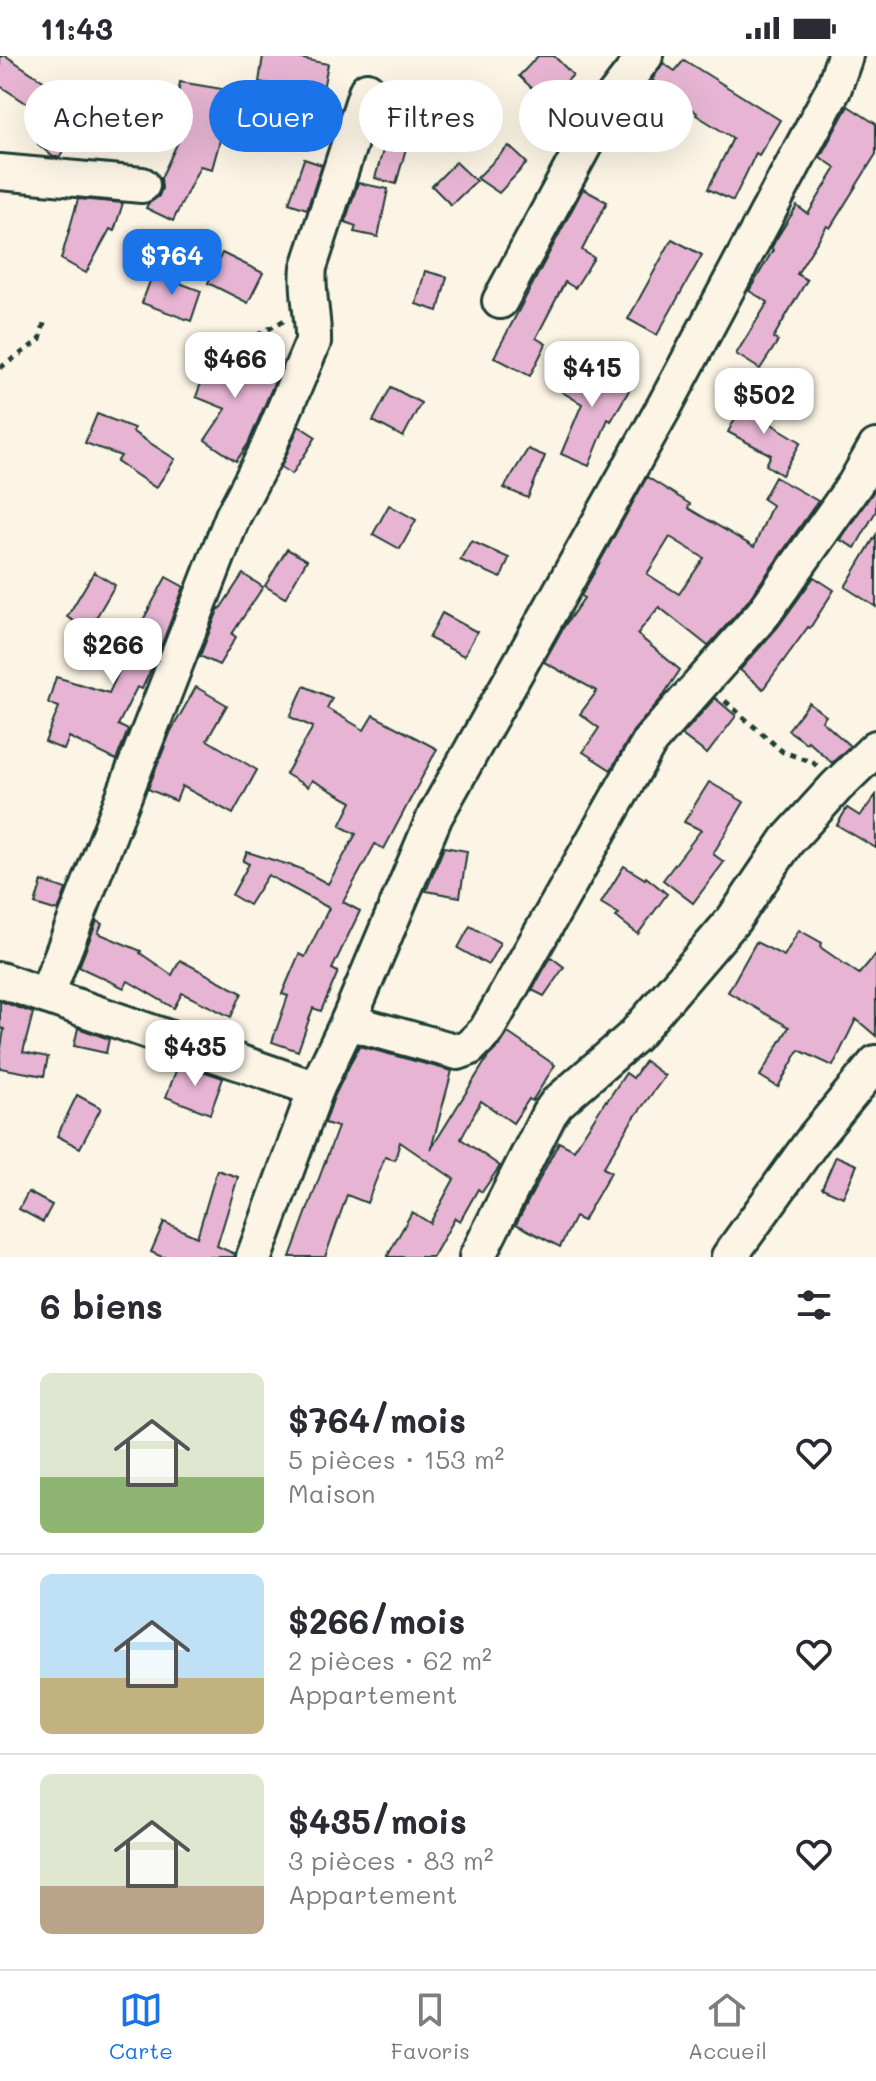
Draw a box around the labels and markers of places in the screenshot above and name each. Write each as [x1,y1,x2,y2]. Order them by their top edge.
pin: $764 [125,229,219,297]
pin: $466 [188,332,282,400]
pin: $415 [545,341,639,409]
pin: $502 [717,368,811,436]
pin: $266 [66,618,160,686]
pin: $435 [148,1020,242,1088]

